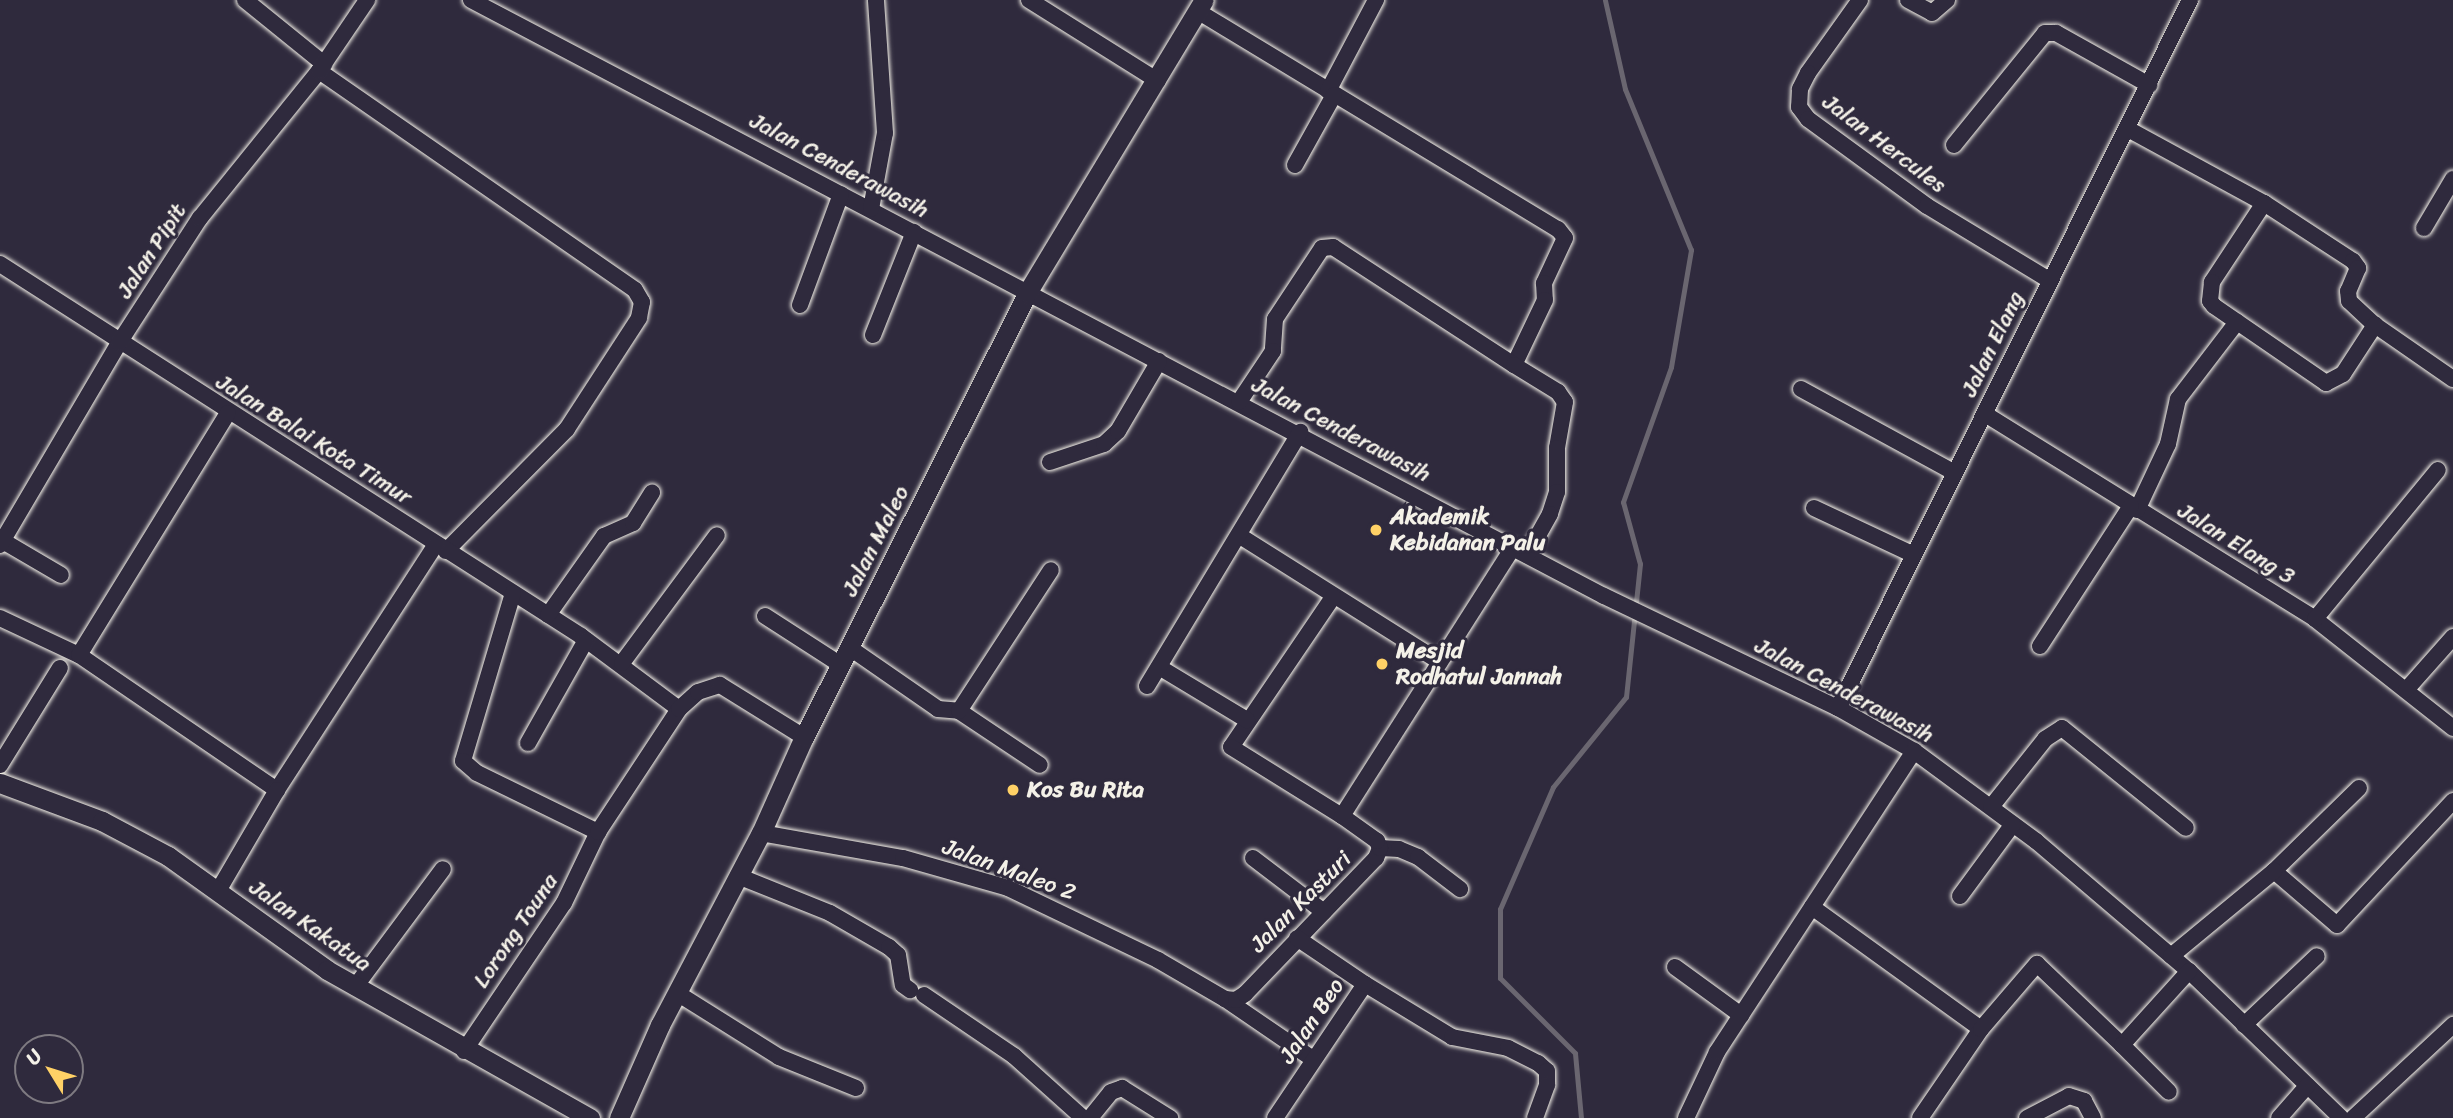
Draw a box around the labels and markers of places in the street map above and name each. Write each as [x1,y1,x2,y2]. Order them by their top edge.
place label: Akademik Kebidanan Palu [1390,503,1545,557]
marker: Akademik Kebidanan Palu [1368,522,1384,538]
place label: Mesjid Rodhatul Jannah [1396,637,1562,691]
marker: Mesjid Rodhatul Jannah [1374,656,1390,672]
place label: Kos Bu Rita [1027,776,1144,804]
marker: Kos Bu Rita [1005,782,1021,798]

